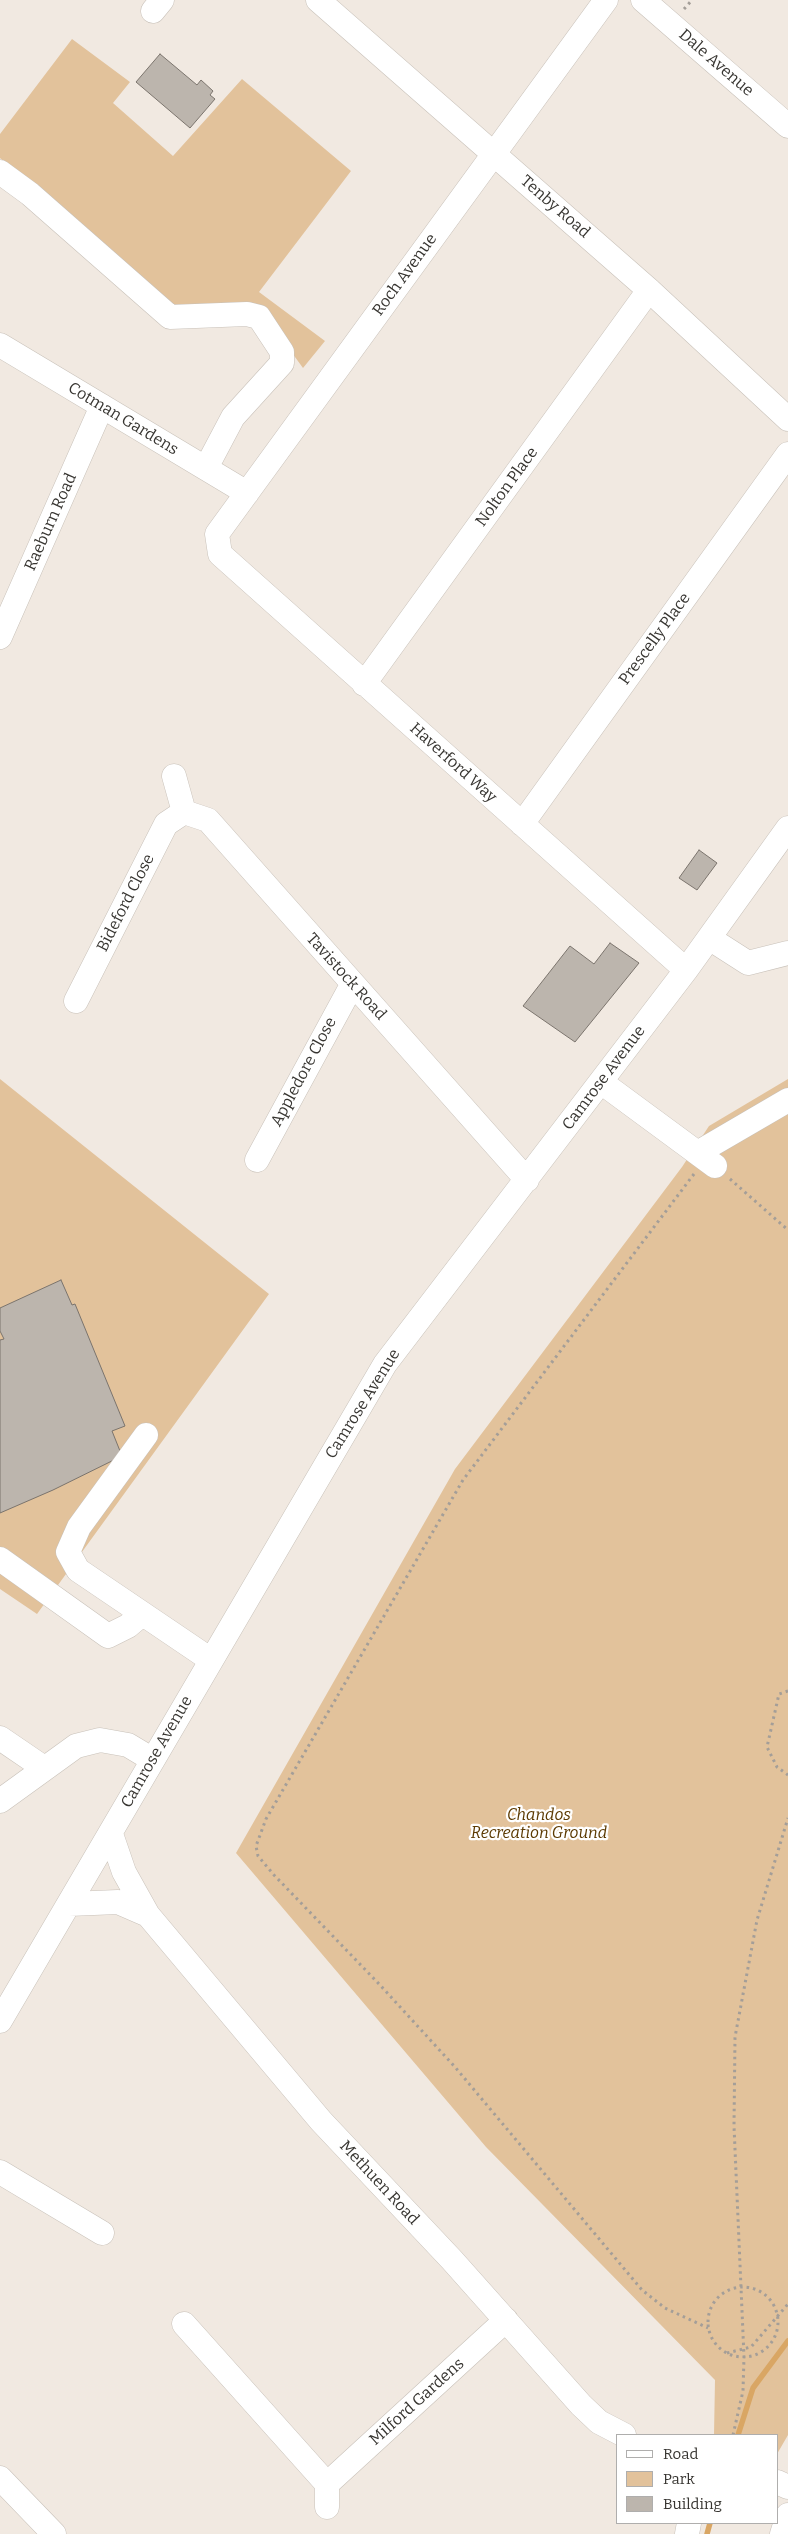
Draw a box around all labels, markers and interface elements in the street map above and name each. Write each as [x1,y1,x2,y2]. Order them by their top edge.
street label: Dale Avenue [675,25,757,101]
street label: Tenby Road [516,172,594,242]
street label: Roch Avenue [369,230,441,320]
street label: Cotman Gardens [64,379,182,459]
street label: Nolton Place [472,444,542,530]
street label: Raeburn Road [21,470,81,574]
street label: Prescelly Place [615,589,695,689]
street label: Haverford Way [406,719,500,807]
street label: Bideford Close [93,851,159,955]
street label: Tavistock Road [302,930,390,1024]
street label: Appledore Close [267,1014,341,1130]
street label: Camrose Avenue [558,1022,650,1134]
street label: Camrose Avenue [322,1346,404,1462]
street label: Camrose Avenue [117,1693,197,1811]
park label: Chandos Recreation Ground [471,1806,607,1844]
street label: Methuen Road [335,2137,423,2229]
street label: Milford Gardens [366,2354,468,2450]
legend [616,2434,778,2524]
text: Road [663,2445,698,2463]
text: Park [663,2470,695,2488]
text: Building [663,2495,722,2513]

